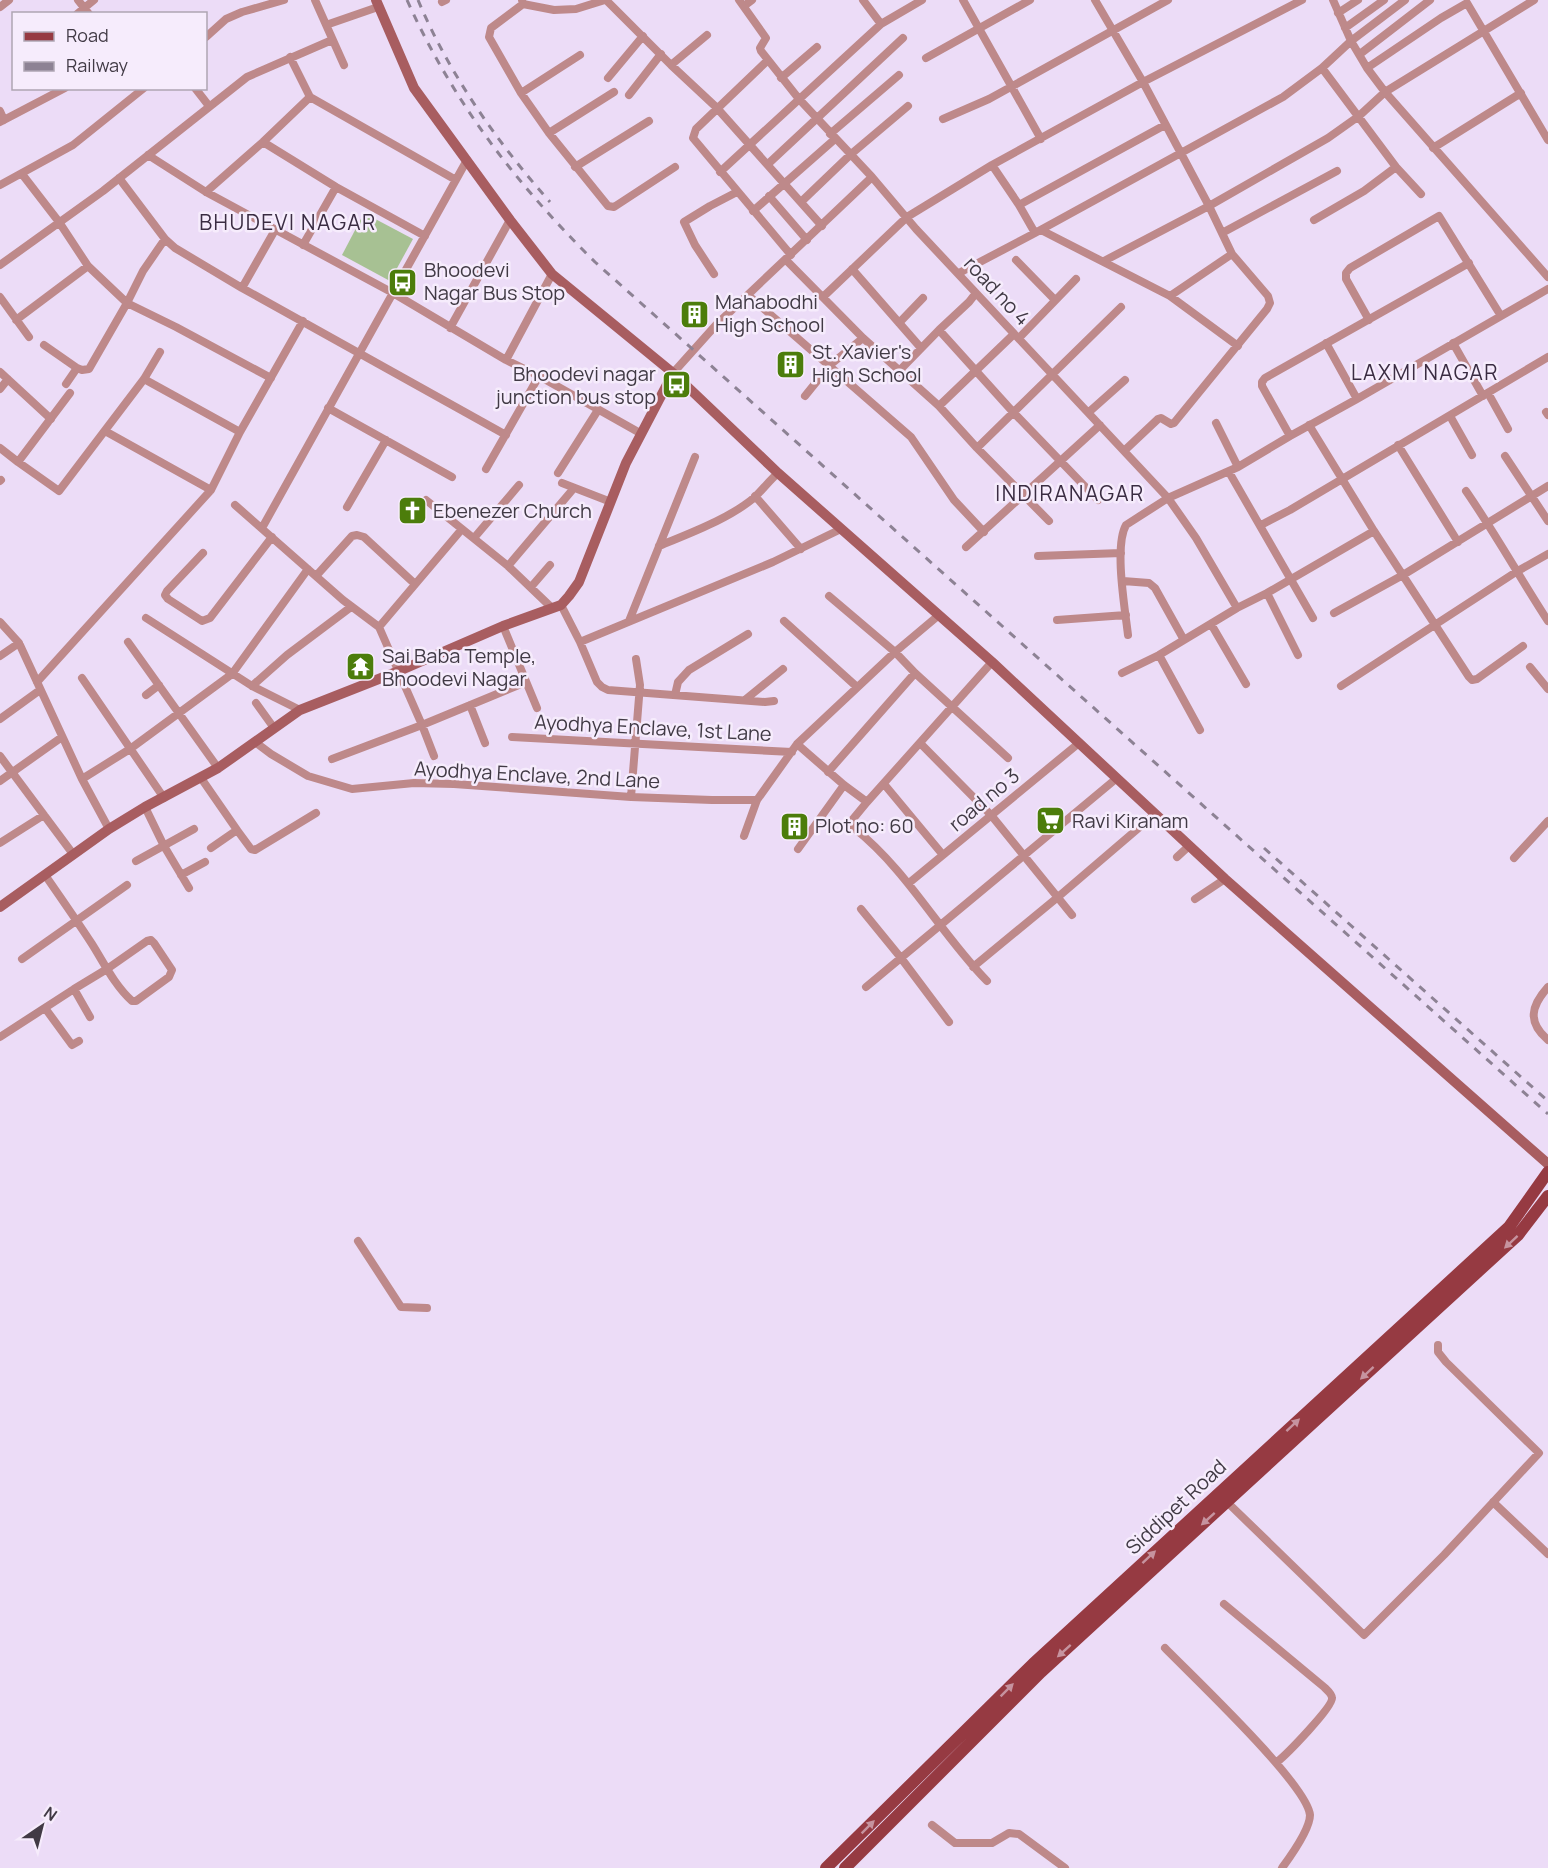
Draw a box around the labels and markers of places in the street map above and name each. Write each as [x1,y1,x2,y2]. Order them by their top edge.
place label: Bhoodevi Nagar Bus Stop [424,256,565,306]
bus stop icon: Bhoodevi Nagar Bus Stop [387,266,419,298]
place label: Mahabodhi High School [715,288,825,338]
building icon: Mahabodhi High School [678,298,710,330]
place label: St. Xavier's High School [812,338,922,388]
building icon: St. Xavier's High School [775,348,807,380]
place label: Bhoodevi nagar junction bus stop [495,360,656,410]
bus stop icon: Bhoodevi nagar junction bus stop [661,369,693,401]
church icon: Ebenezer Church [396,495,428,527]
place label: Ebenezer Church [433,497,592,524]
place label: Sai Baba Temple, Bhoodevi Nagar [382,642,536,692]
temple icon: Sai Baba Temple, Bhoodevi Nagar [345,651,377,683]
supermarket icon: Ravi Kiranam [1035,805,1067,837]
place label: Ravi Kiranam [1072,807,1189,834]
building icon: Plot no: 60 [778,810,810,842]
place label: Plot no: 60 [815,812,914,839]

